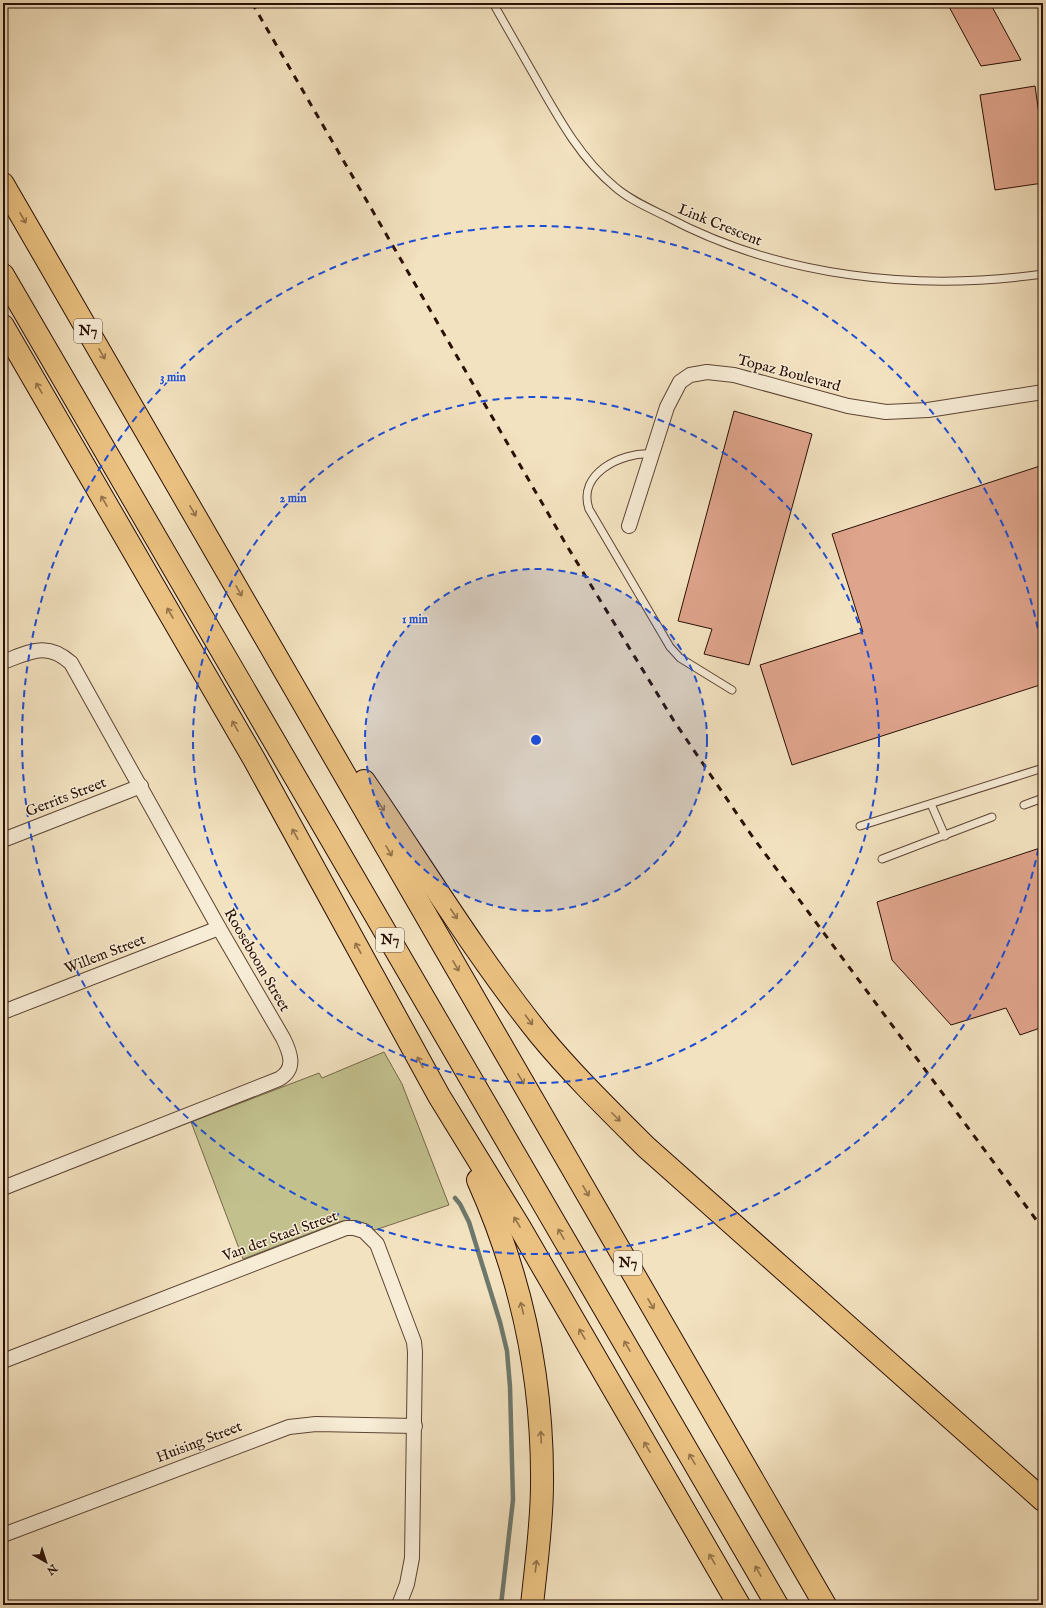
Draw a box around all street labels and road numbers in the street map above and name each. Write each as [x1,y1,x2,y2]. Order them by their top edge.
street label: Link Crescent [675,200,765,250]
road number: N7 [74,319,102,343]
street label: Topaz Boulevard [735,350,843,396]
street label: Gerrits Street [23,773,109,821]
street label: Rooseboom Street [220,905,294,1015]
road number: N7 [376,928,404,952]
street label: Willem Street [62,930,148,978]
street label: Van der Stael Street [219,1206,340,1266]
road number: N7 [614,1251,642,1275]
street label: Huising Street [153,1417,245,1467]

